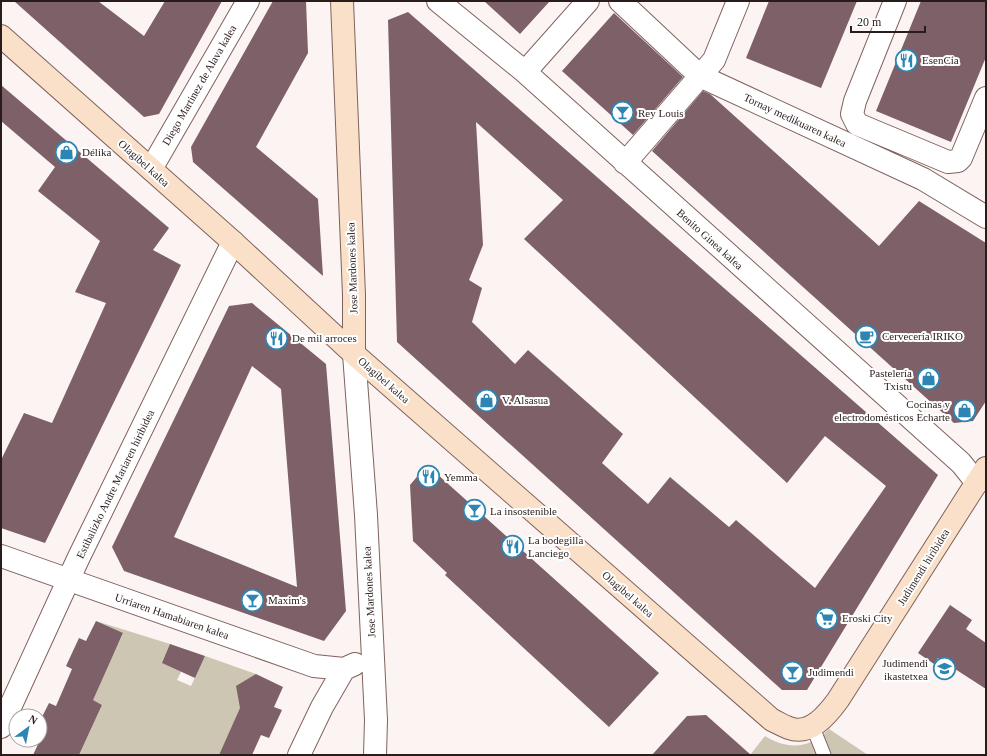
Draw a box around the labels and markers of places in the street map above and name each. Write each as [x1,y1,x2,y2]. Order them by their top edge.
restaurant icon: EsenCia [893,47,919,73]
place label: EsenCia [922,54,959,66]
bar icon: Rey Louis [609,100,635,126]
place label: Rey Louis [638,107,684,119]
shop icon: Délika [53,139,79,165]
place label: Délika [82,146,111,158]
cafe icon: Cervecería IRIKO [854,323,880,349]
restaurant icon: De mil arroces [263,325,289,351]
place label: Cervecería IRIKO [882,330,963,342]
place label: De mil arroces [292,332,357,344]
shop icon: Pastelería Txistu [915,366,941,392]
place label: Pastelería Txistu [869,367,912,392]
shop icon: V. Alsasua [473,387,499,413]
place label: V. Alsasua [502,394,548,406]
shop icon: Cocinas y electrodomésticos Echarte [952,397,978,423]
place label: Cocinas y electrodomésticos Echarte [834,398,950,423]
restaurant icon: Yemma [416,464,442,490]
place label: Yemma [444,471,478,483]
bar icon: La insostenible [461,498,487,524]
place label: La insostenible [490,505,557,517]
restaurant icon: La bodegilla Lanciego [499,533,525,559]
place label: La bodegilla Lanciego [528,534,583,559]
bar icon: Maxim's [240,587,266,613]
place label: Maxim's [268,594,306,606]
supermarket icon: Eroski City [814,605,840,631]
place label: Eroski City [842,612,893,624]
school or university icon: Judimendi ikastetxea [931,656,957,682]
place label: Judimendi ikastetxea [882,657,928,682]
bar icon: Judimendi [779,659,805,685]
place label: Judimendi [808,666,854,678]

